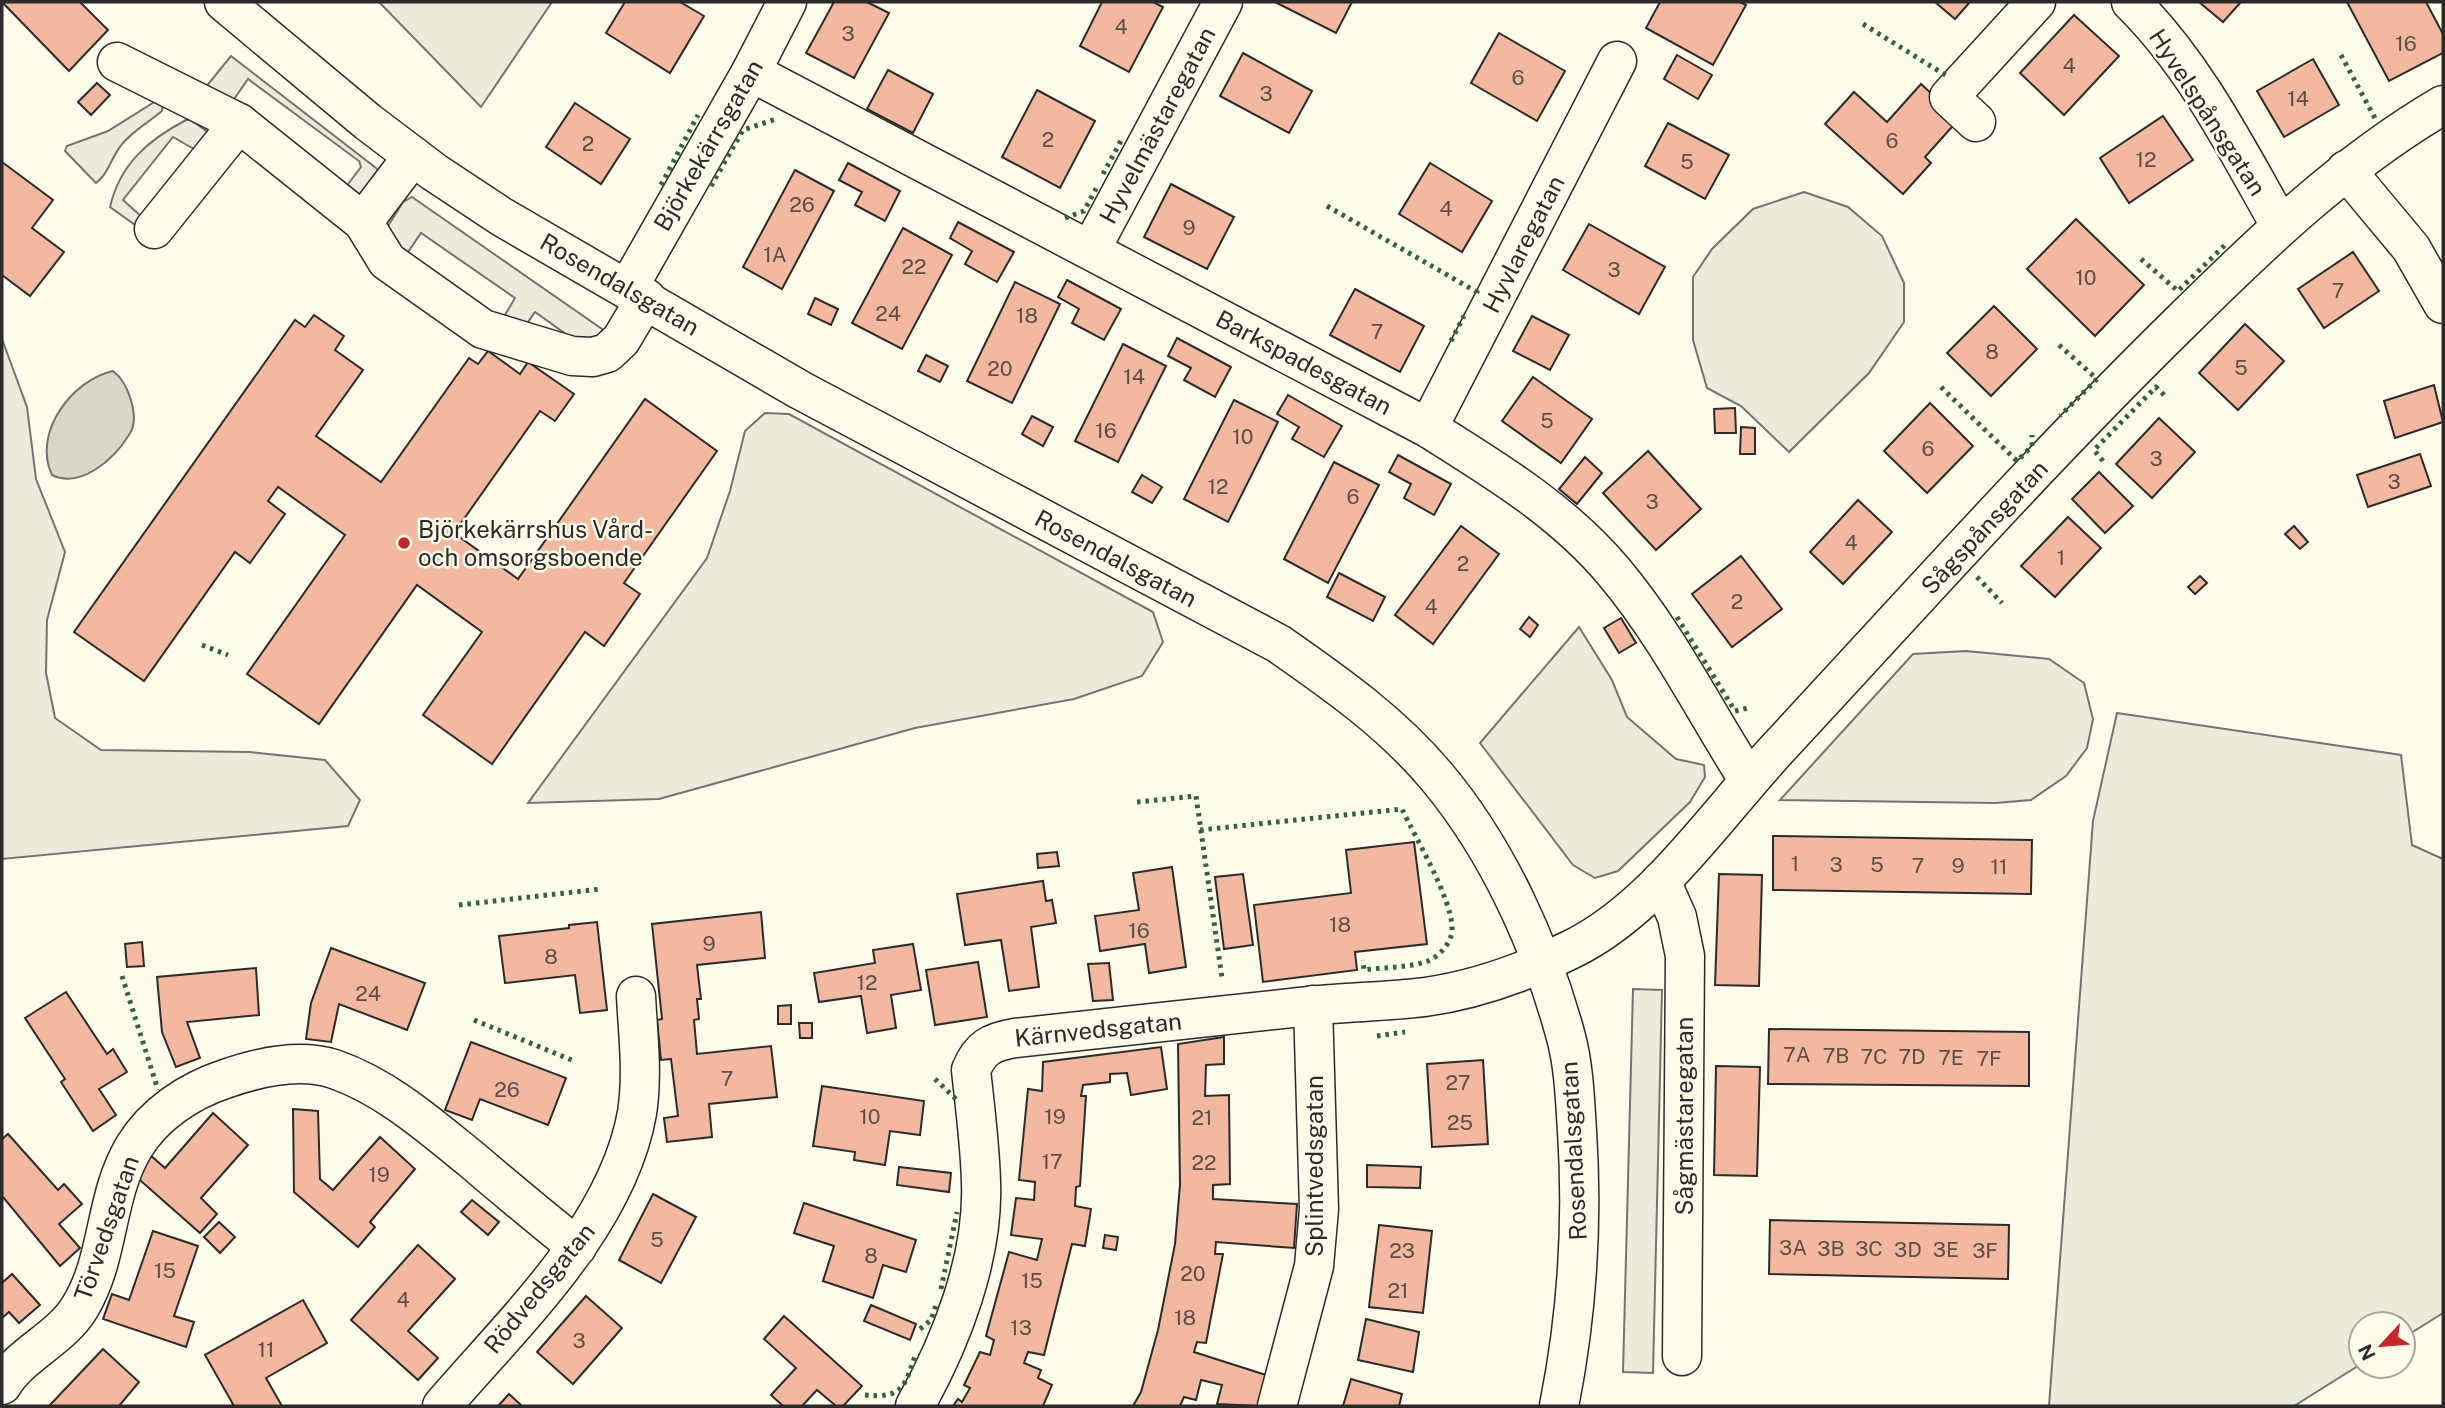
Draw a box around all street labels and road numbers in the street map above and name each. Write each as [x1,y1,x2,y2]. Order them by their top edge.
street label: Hyvelmästaregatan [1093,22,1221,228]
street label: Hyvelspånsgatan [2144,23,2272,201]
street label: Björkekärrsgatan [648,55,768,235]
street label: Hyvlaregatan [1476,171,1570,317]
street label: Rosendalsgatan [535,227,705,341]
street label: Barkspadesgatan [1211,304,1397,420]
street label: Sågspånsgatan [1915,454,2053,600]
street label: Rosendalsgatan [1030,504,1202,612]
street label: Kärnvedsgatan [1013,1006,1183,1052]
street label: Sågmästaregatan [1670,1017,1698,1215]
street label: Rosendalsgatan [1554,1061,1592,1241]
street label: Splintvedsgatan [1300,1075,1328,1257]
street label: Törvedsgatan [68,1152,144,1304]
street label: Rödvedsgatan [478,1217,600,1359]

